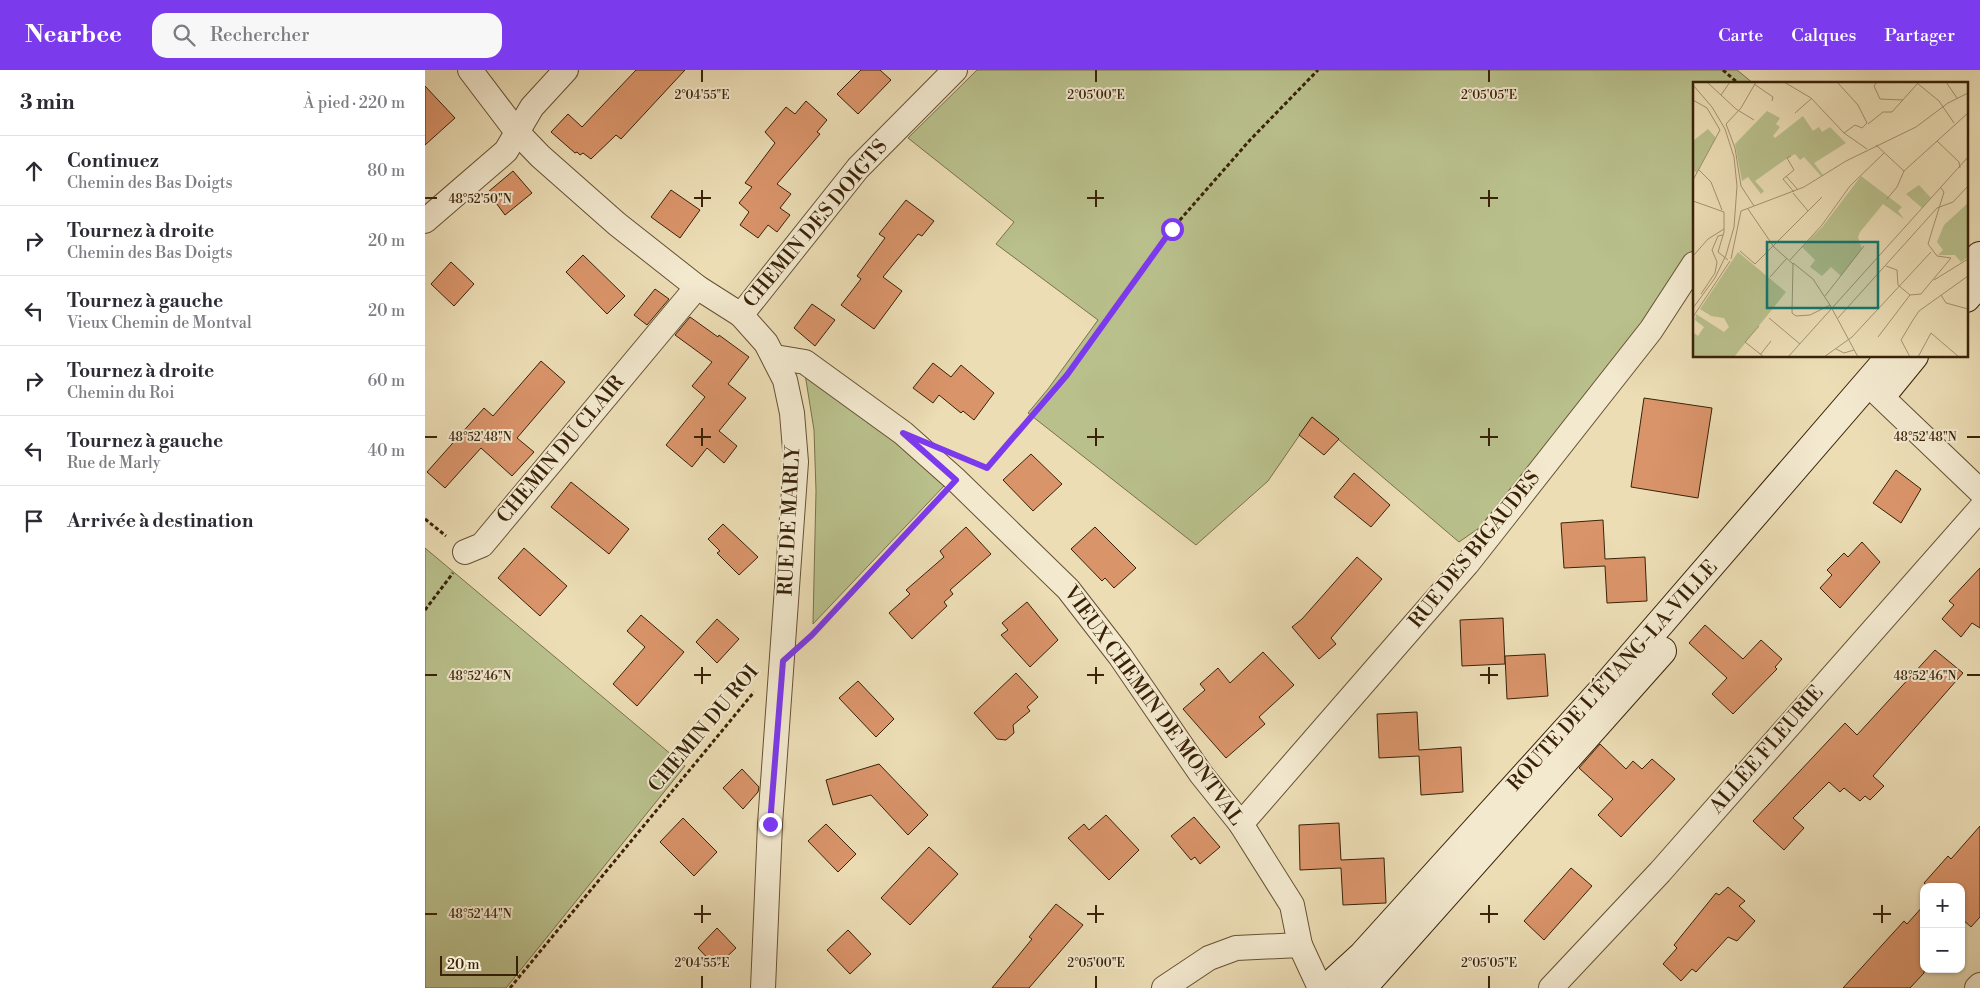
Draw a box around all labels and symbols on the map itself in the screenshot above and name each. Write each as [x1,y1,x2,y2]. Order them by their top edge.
inset map [1693,82,1967,358]
text: 2°04'55"E [674,88,730,103]
text: 2°05'00"E [1067,88,1125,103]
text: 2°05'05"E [1461,88,1517,103]
street label: CHEMIN DES DOIGTS [738,135,894,313]
text: 48°52'50"N [448,192,512,207]
route start [1161,218,1184,241]
street label: CHEMIN DU CLAIR [492,370,631,529]
text: 48°52'48"N [448,430,512,445]
text: 48°52'48"N [1893,430,1957,445]
street label: RUE DE MARLY [774,444,806,597]
street label: RUE DES BIGAUDES [1404,466,1546,634]
street label: ROUTE DE L'ÉTANG-LA-VILLE [1502,555,1723,797]
street label: VIEUX CHEMIN DE MONTVAL [1057,581,1248,830]
street label: CHEMIN DU ROI [643,660,765,798]
text: 48°52'46"N [448,669,512,684]
text: 48°52'46"N [1893,669,1957,684]
street label: ALLÉE FLEURIE [1703,680,1829,820]
route end [759,813,782,836]
text: 48°52'44"N [448,907,512,922]
scale bar [440,953,517,976]
text: 2°04'55"E [674,956,730,971]
text: 2°05'00"E [1067,956,1125,971]
text: 2°05'05"E [1461,956,1517,971]

